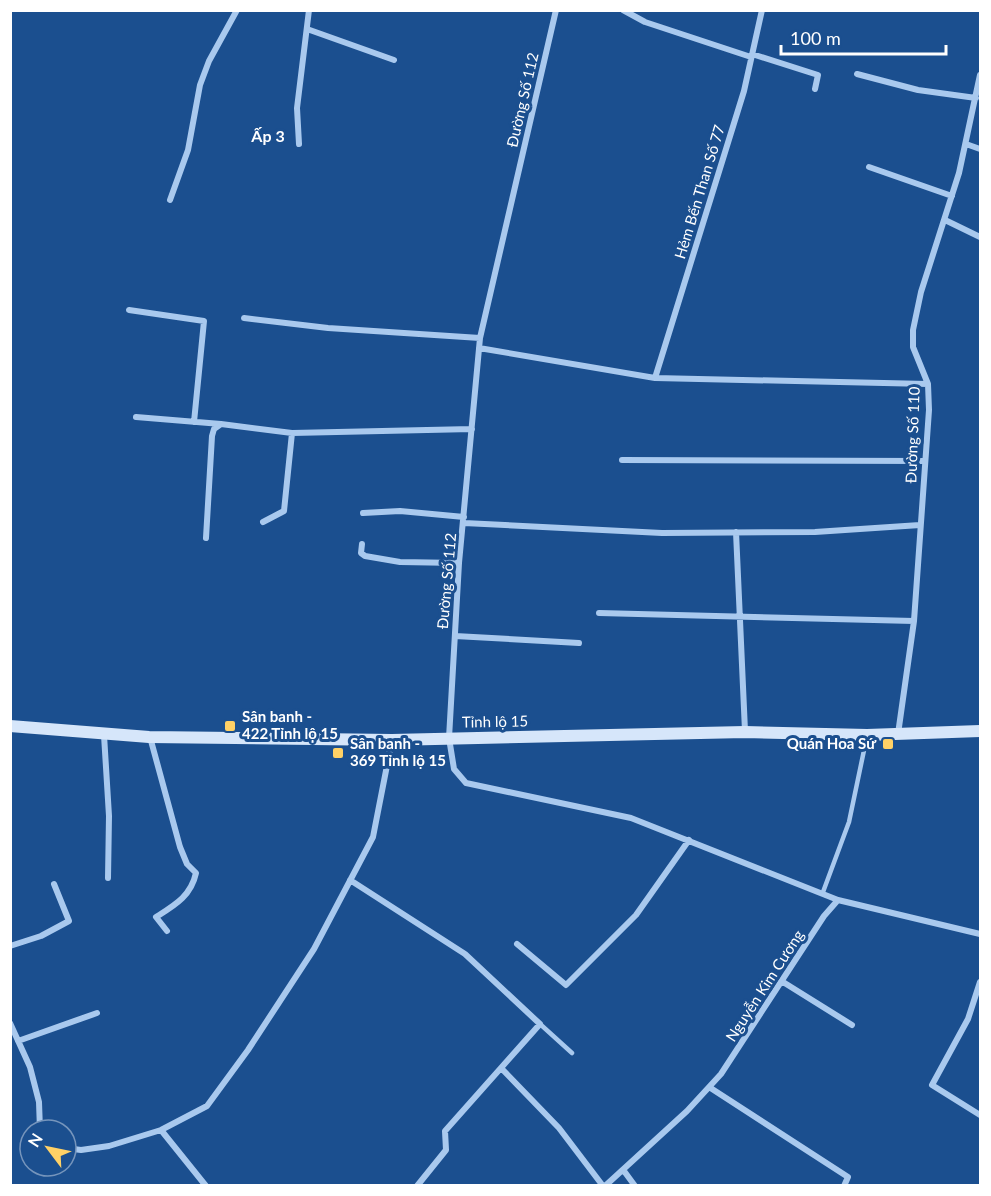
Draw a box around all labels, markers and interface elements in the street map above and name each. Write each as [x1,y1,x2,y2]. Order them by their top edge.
scale bar [781,18,946,56]
text: 100 m [790,27,841,49]
street label: Đường Số 112 [502,51,542,149]
street label: Hẻm Bến Than Số 77 [670,122,728,261]
district label: Ấp 3 [250,126,285,145]
street label: Đường Số 110 [901,386,923,484]
street label: Đường Số 112 [433,532,459,630]
place label: Sân banh - 422 Tỉnh lộ 15 [242,707,338,742]
street label: Tỉnh lộ 15 [462,711,528,731]
marker: Sân banh - 422 Tỉnh lộ 15 [223,719,237,733]
place label: Sân banh - 369 Tỉnh lộ 15 [350,734,446,769]
place label: Quán Hoa Sứ [787,734,877,752]
marker: Quán Hoa Sứ [881,737,895,751]
marker: Sân banh - 369 Tỉnh lộ 15 [331,746,345,760]
street label: Nguyễn Kim Cương [721,926,807,1045]
north arrow [18,1118,78,1178]
text: N [24,1130,46,1150]

